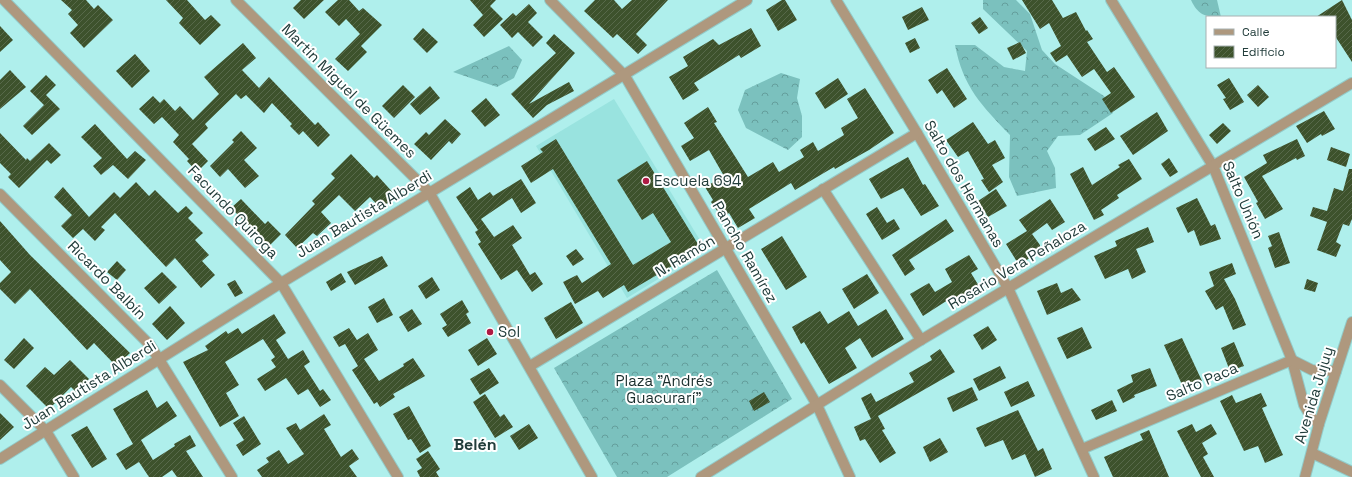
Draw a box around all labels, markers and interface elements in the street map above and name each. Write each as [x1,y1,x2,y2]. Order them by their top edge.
legend [1206,16,1336,68]
street label: Martín Miguel de Güemes [278,19,421,162]
text: Calle [1242,24,1270,40]
text: Edificio [1242,44,1285,60]
street label: Salto dos Hermanas [920,117,1009,251]
street label: Salto Unión [1219,158,1268,242]
street label: Facundo Quiroga [184,161,283,263]
street label: Juan Bautista Alberdi [293,166,435,262]
place label: Escuela 694 [654,171,741,190]
marker: Escuela 694 [641,176,651,186]
street label: Pancho Ramírez [709,197,782,306]
street label: Rosario Vera Peñaloza [944,216,1089,313]
street label: N. Ramón [651,230,718,281]
street label: Ricardo Balbín [64,236,151,323]
place label: Sol [498,322,520,341]
marker: Sol [485,327,495,337]
street label: Juan Bautista Alberdi [18,336,159,434]
street label: Avenida Jujuy [1290,344,1337,446]
street label: Salto Paca [1163,358,1241,405]
park label: Plaza "Andrés Guacurarí" [615,371,713,407]
district label: Belén [453,434,497,455]

